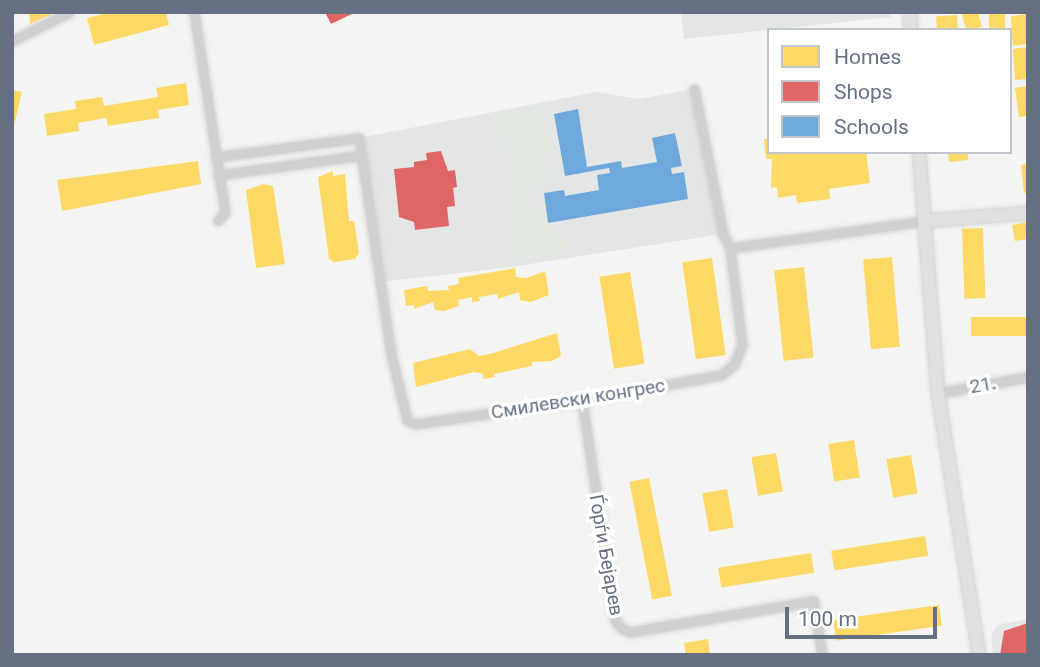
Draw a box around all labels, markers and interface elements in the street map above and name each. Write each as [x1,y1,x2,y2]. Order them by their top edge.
legend [767,28,1012,154]
text: Homes [834,45,901,69]
text: Shops [834,80,893,104]
text: Schools [834,115,909,139]
street label: 21. [968,371,998,399]
street label: Смилевски конгрес [489,374,667,424]
street label: Ѓорѓи Бејарев [584,493,628,617]
scale bar [788,594,940,638]
text: 100 m [798,607,857,631]

